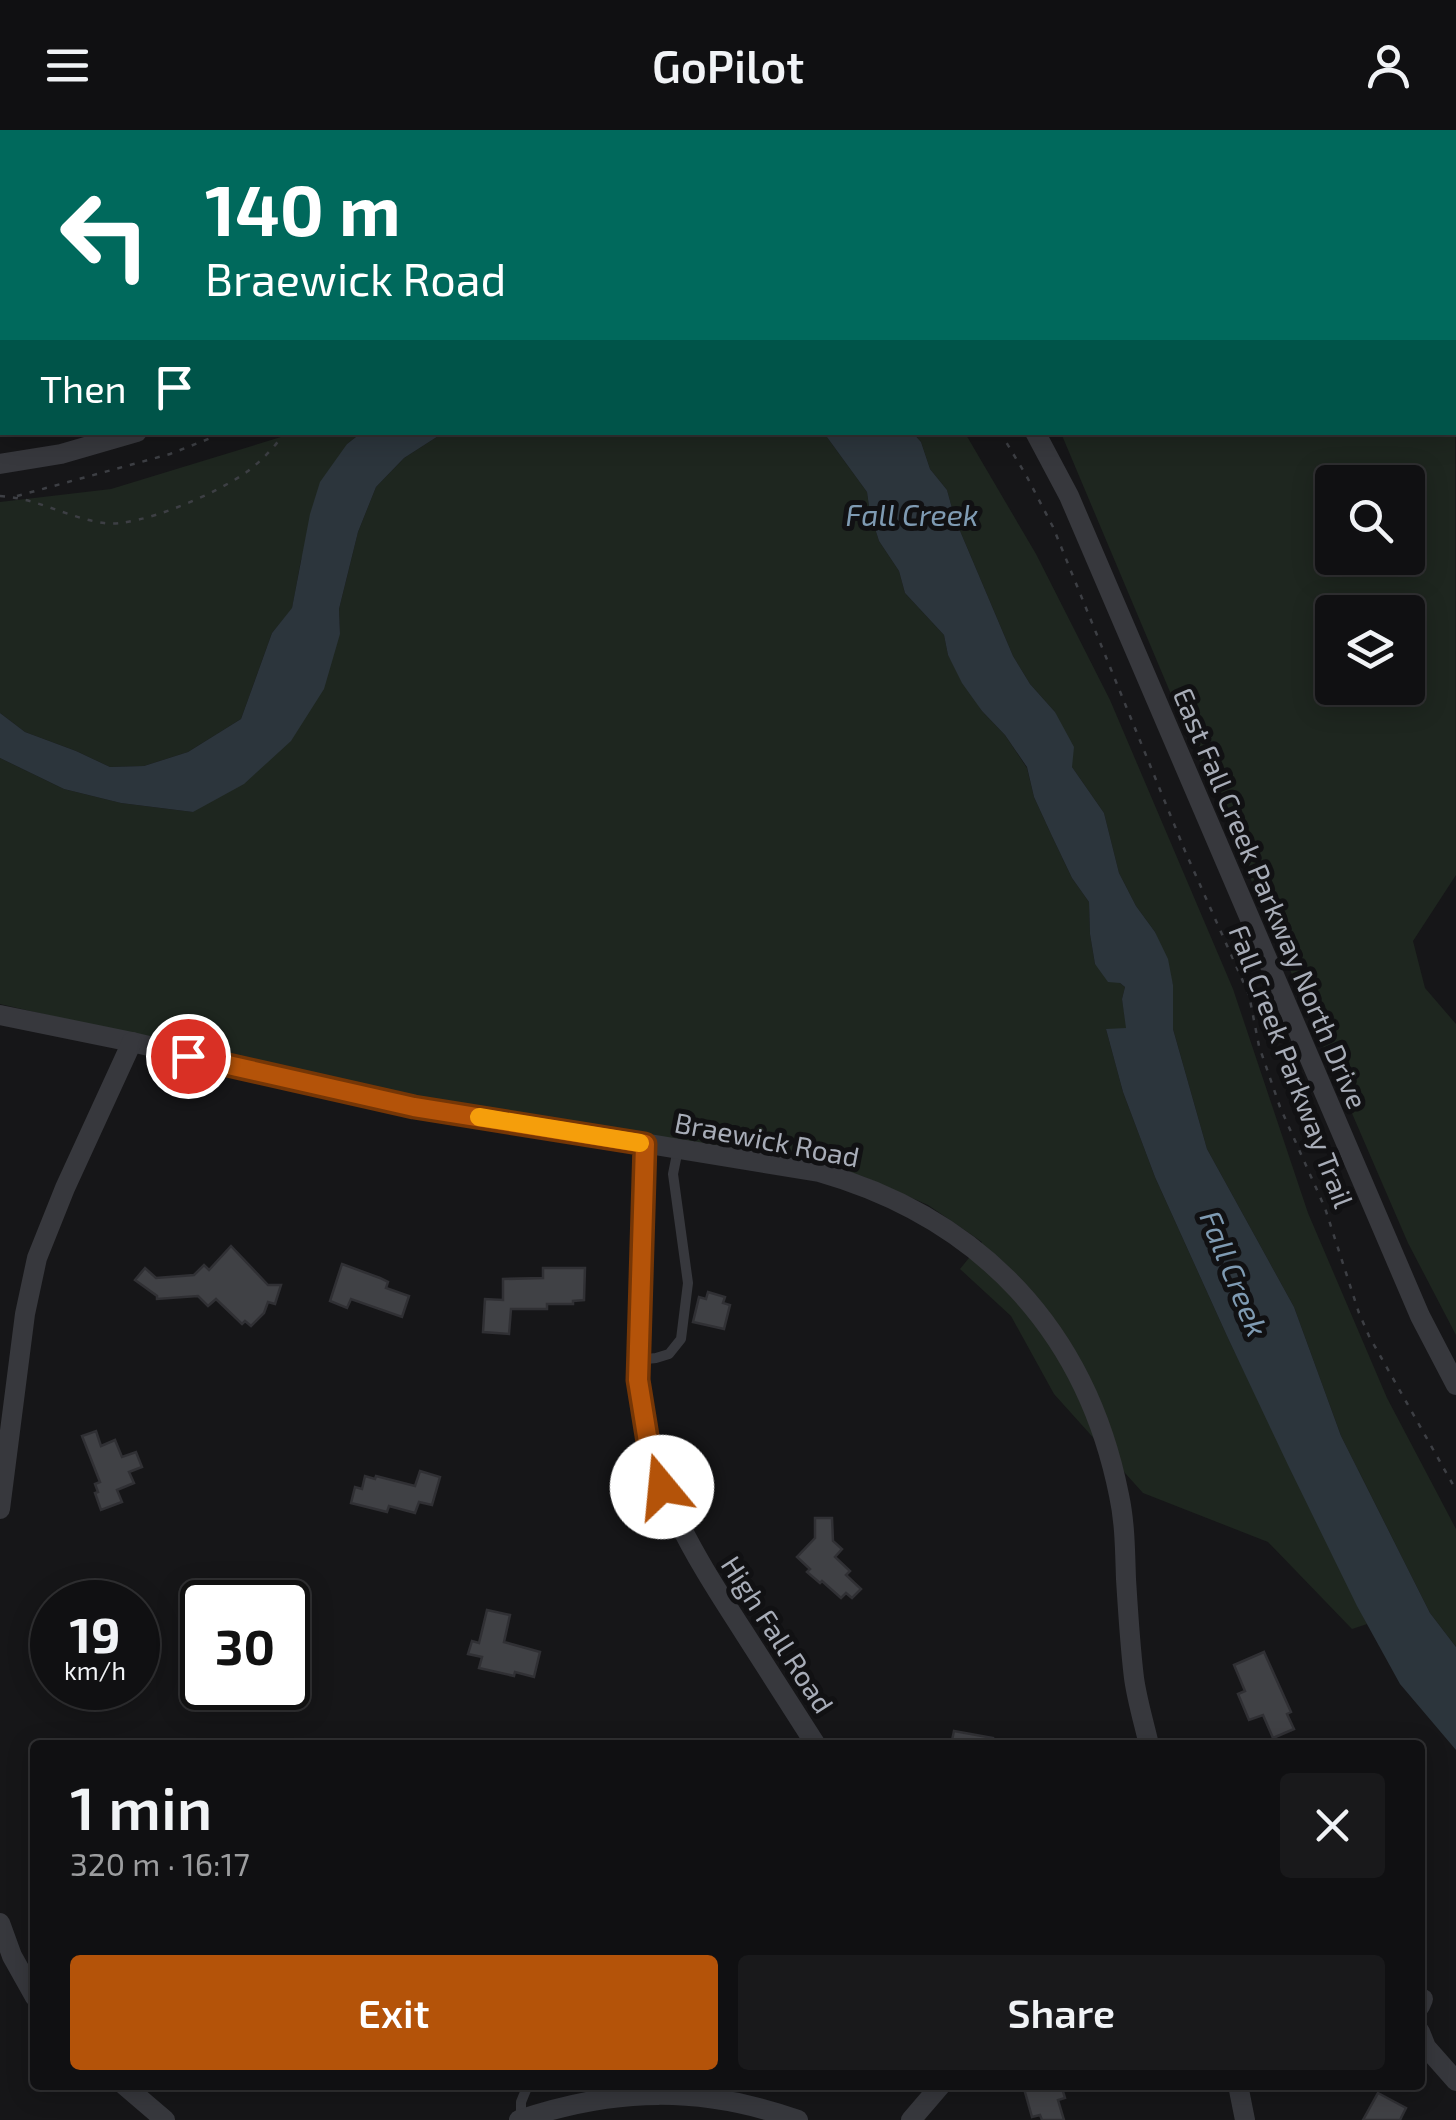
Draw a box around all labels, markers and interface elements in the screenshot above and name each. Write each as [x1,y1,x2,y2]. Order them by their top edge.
icon: menu [40,38,95,93]
text: GoPilot [652,38,804,92]
icon: person [1361,38,1416,93]
text: 140 m [205,166,401,250]
icon: left [40,170,170,300]
text: Braewick Road [205,251,506,305]
icon: arrive [147,360,202,415]
text: Then [40,365,127,411]
map controls [1315,465,1425,705]
button: search [1315,465,1425,575]
water label: Fall Creek [846,496,978,532]
button: layers [1315,595,1425,705]
street label: East Fall Creek Parkway North Drive [1167,682,1375,1114]
street label: Fall Creek Parkway Trail [1222,920,1362,1213]
pin [146,1014,231,1099]
icon: arrive [161,1029,216,1084]
street label: Braewick Road [672,1104,862,1174]
water label: Fall Creek [1193,1205,1277,1341]
position arrow [610,1435,714,1539]
street label: High Fall Road [715,1549,841,1719]
speed limit sign: 30 [180,1580,310,1710]
text: 19 [69,1603,121,1663]
text: km/h [64,1655,126,1685]
text: 1 min [70,1770,212,1842]
button: close [1280,1773,1385,1878]
text: 320 m · 16:17 [70,1844,250,1882]
button: Exit [70,1955,718,2070]
button: Share [738,1955,1385,2070]

